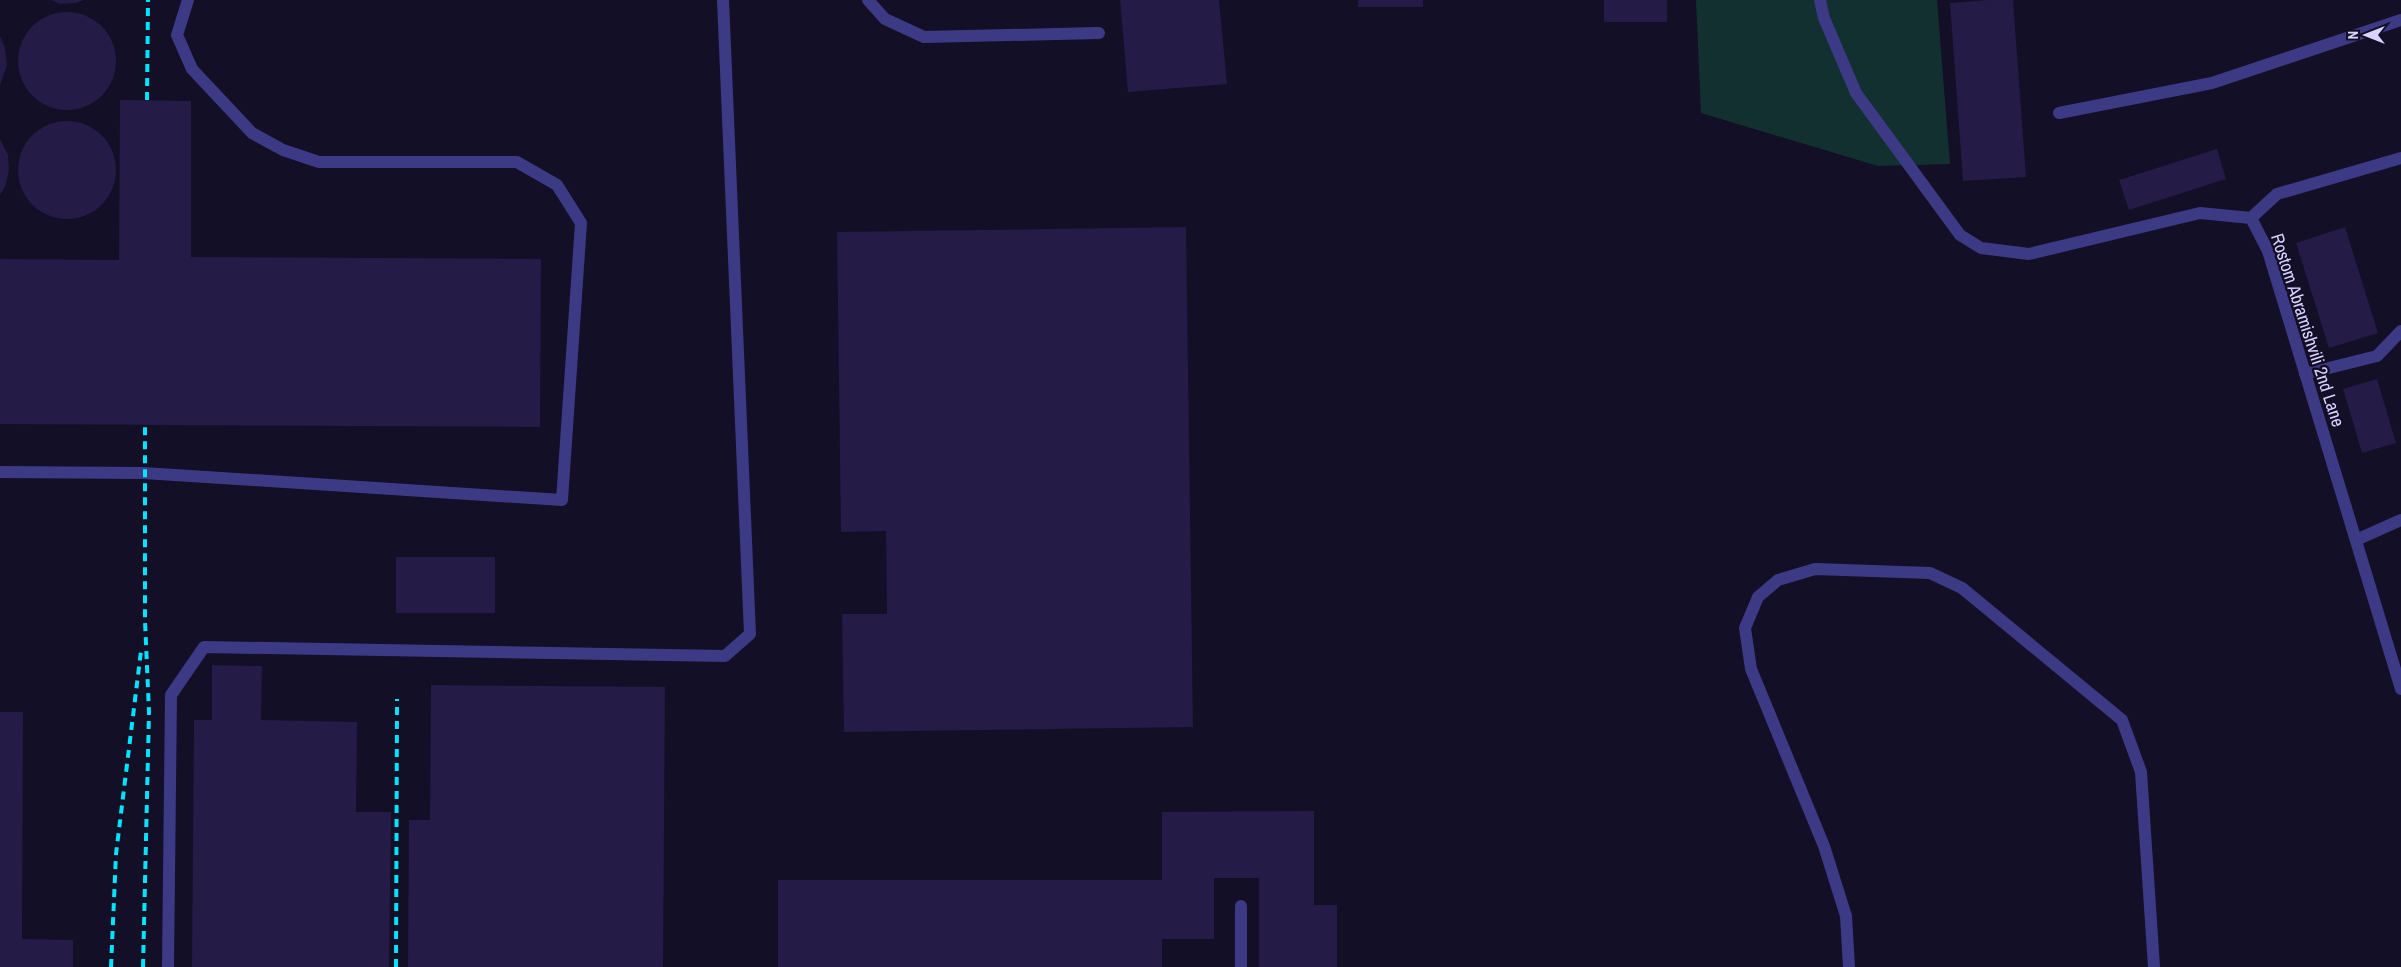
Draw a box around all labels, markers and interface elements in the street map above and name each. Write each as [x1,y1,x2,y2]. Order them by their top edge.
north arrow [2341,10,2391,60]
text: N [2344,31,2362,39]
street label: Rostom Abramishvili 2nd Lane [2265,230,2351,430]

